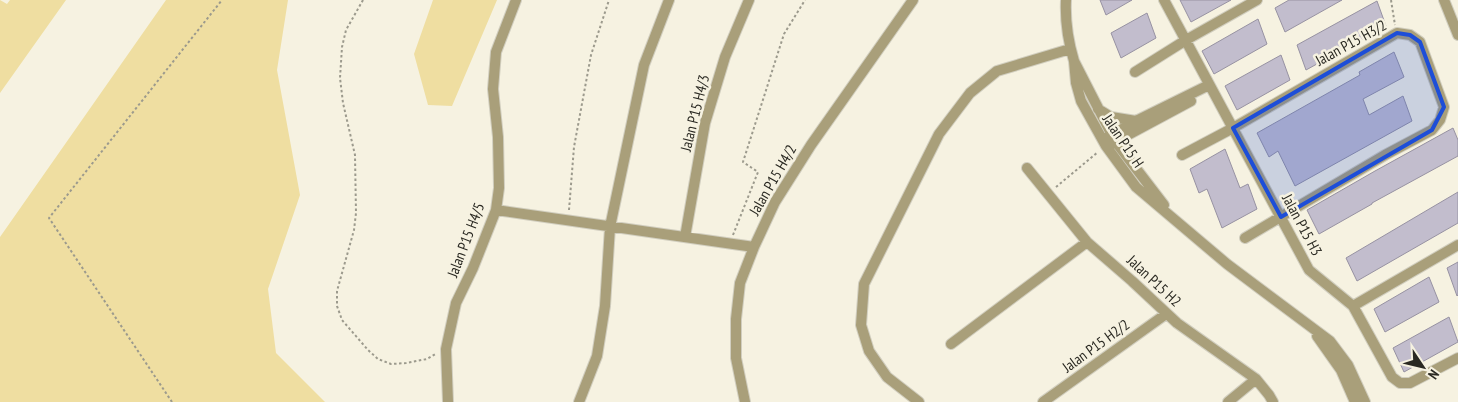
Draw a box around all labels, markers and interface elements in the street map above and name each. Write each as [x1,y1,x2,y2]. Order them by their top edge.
street label: Jalan P15 H3/2 [1311,15,1390,70]
street label: Jalan P15 H4/3 [676,73,713,154]
street label: Jalan P15 H [1098,110,1148,171]
street label: Jalan P15 H4/2 [744,141,800,219]
street label: Jalan P15 H3 [1278,190,1327,259]
street label: Jalan P15 H4/5 [442,200,488,281]
street label: Jalan P15 H2 [1123,250,1185,310]
street label: Jalan P15 H2/2 [1058,315,1133,377]
north arrow [1398,342,1448,392]
text: N [1424,366,1443,383]

